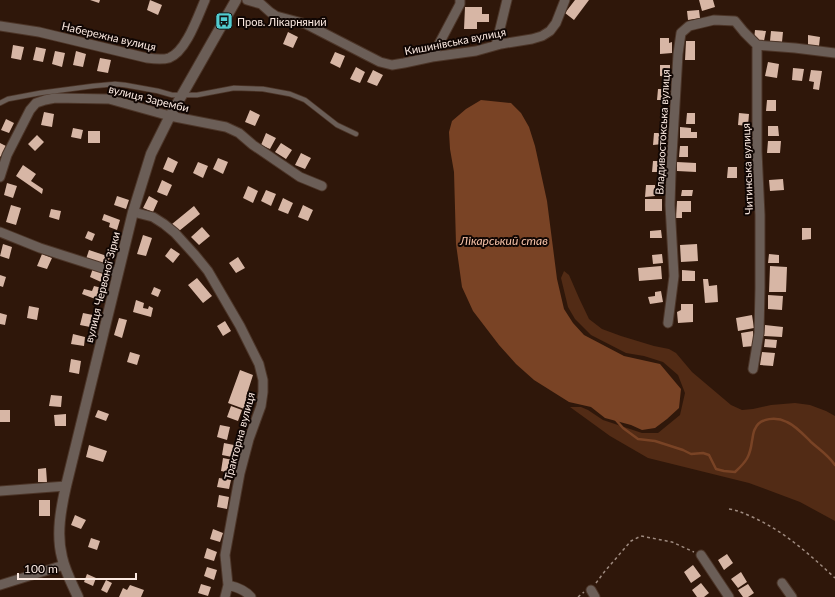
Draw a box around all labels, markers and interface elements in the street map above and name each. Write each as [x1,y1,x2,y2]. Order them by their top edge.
bus stop icon: Пров. Лікарняний [214,11,234,31]
place label: Пров. Лікарняний [237,15,327,28]
street label: Набережна вулиця [61,19,157,53]
street label: Кишинівська вулиця [403,25,507,57]
street label: Владивостокська вулиця [652,69,672,195]
street label: вулиця Заремби [107,82,191,114]
street label: Читинська вулиця [739,123,755,215]
street label: вулиця Червоної Зірки [82,230,122,344]
water label: Лікарський став [459,233,548,248]
street label: Тракторна вулиця [221,391,257,481]
scale bar [18,555,136,581]
text: 100 m [24,561,58,576]

